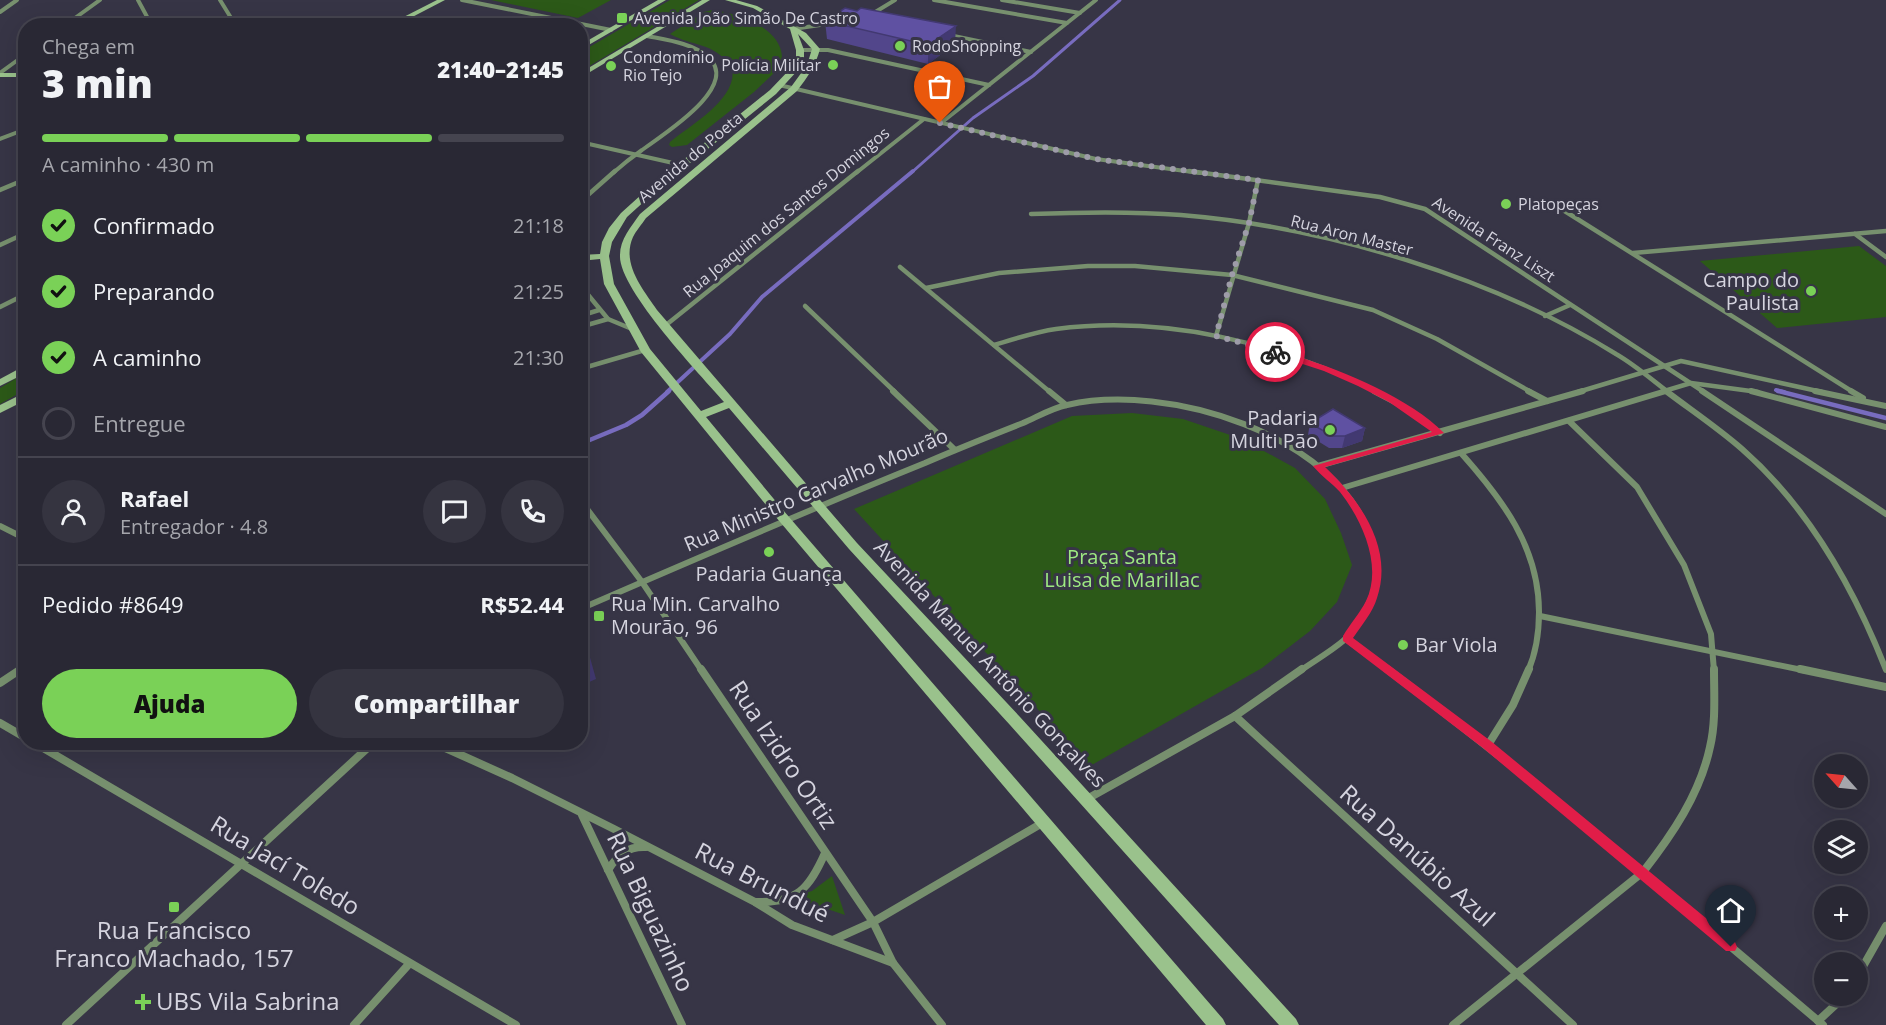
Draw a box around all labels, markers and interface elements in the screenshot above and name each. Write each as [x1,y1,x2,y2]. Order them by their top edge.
place label: Avenida João Simão De Castro [634,7,858,29]
marker: Avenida João Simão De Castro [615,11,629,25]
text: Chega em [42,33,135,60]
place label: RodoShopping [912,35,1022,57]
marker: RodoShopping [893,39,907,53]
place label: Condomínio Rio Tejo [623,46,714,86]
text: 21:40–21:45 [437,54,564,84]
place label: Polícia Militar [721,54,821,76]
text: 3 min [42,56,153,109]
marker: Polícia Militar [826,58,840,72]
marker: Condomínio Rio Tejo [604,59,618,73]
pin [914,61,965,123]
icon: bag [923,70,956,103]
street label: Avenida do Poeta [633,107,747,207]
street label: Rua Joaquim dos Santos Domingos [678,122,894,302]
text: A caminho · 430 m [42,151,214,178]
street label: Avenida Franz Liszt [1428,191,1560,287]
place label: Platopeças [1518,193,1599,215]
marker: Platopeças [1499,197,1513,211]
icon: check [42,209,75,242]
street label: Rua Aron Master [1289,209,1416,261]
text: Confirmado [93,210,215,240]
text: 21:18 [513,212,564,239]
place label: Campo do Paulista [1703,266,1799,316]
icon: check [42,275,75,308]
text: Preparando [93,276,215,306]
text: 21:25 [513,278,564,305]
marker: Campo do Paulista [1804,284,1818,298]
courier [1245,322,1305,382]
icon: bike [1259,336,1292,369]
icon: check [42,341,75,374]
text: A caminho [93,342,202,372]
text: 21:30 [513,344,564,371]
place label: Padaria Multi Pão [1230,404,1318,454]
text: Entregue [93,408,186,438]
street label: Rua Ministro Carvalho Mourão [680,422,952,558]
marker: Padaria Multi Pão [1323,423,1337,437]
button: person [42,480,105,543]
button: chat [423,480,486,543]
button: phone [501,480,564,543]
text: Rafael [120,483,189,513]
text: Entregador · 4.8 [120,513,268,540]
street label: Avenida Manuel Antônio Gonçalves [868,534,1112,793]
park label: Praça Santa Luisa de Marillac [1044,543,1200,593]
marker: Padaria Guança [762,545,776,559]
place label: Padaria Guança [696,560,842,587]
text: Pedido #8649 [42,589,184,619]
text: R$52.44 [480,589,564,619]
place label: Rua Min. Carvalho Mourão, 96 [611,590,780,640]
marker: Rua Min. Carvalho Mourão, 96 [592,609,606,623]
place label: Bar Viola [1415,631,1498,658]
marker: Bar Viola [1396,638,1410,652]
button: Ajuda [42,669,297,738]
button: Compartilhar [309,669,564,738]
street label: Rua Izidro Ortiz [722,673,846,835]
north arrow [1814,754,1868,808]
map controls [1814,754,1868,1006]
street label: Rua Danúbio Azul [1333,776,1503,933]
street label: Rua Jací Toledo [205,807,367,922]
button: layers [1814,820,1868,874]
street label: Rua Biguazinho [600,826,703,997]
street label: Rua Brundué [690,834,836,930]
pin [1705,885,1756,947]
button: + [1814,886,1868,940]
icon: home [1714,894,1747,927]
marker: Rua Francisco Franco Machado, 157 [167,900,181,914]
place label: Rua Francisco Franco Machado, 157 [54,913,294,974]
button: − [1814,952,1868,1006]
place label: UBS Vila Sabrina [156,984,340,1017]
marker: UBS Vila Sabrina [134,993,152,1011]

